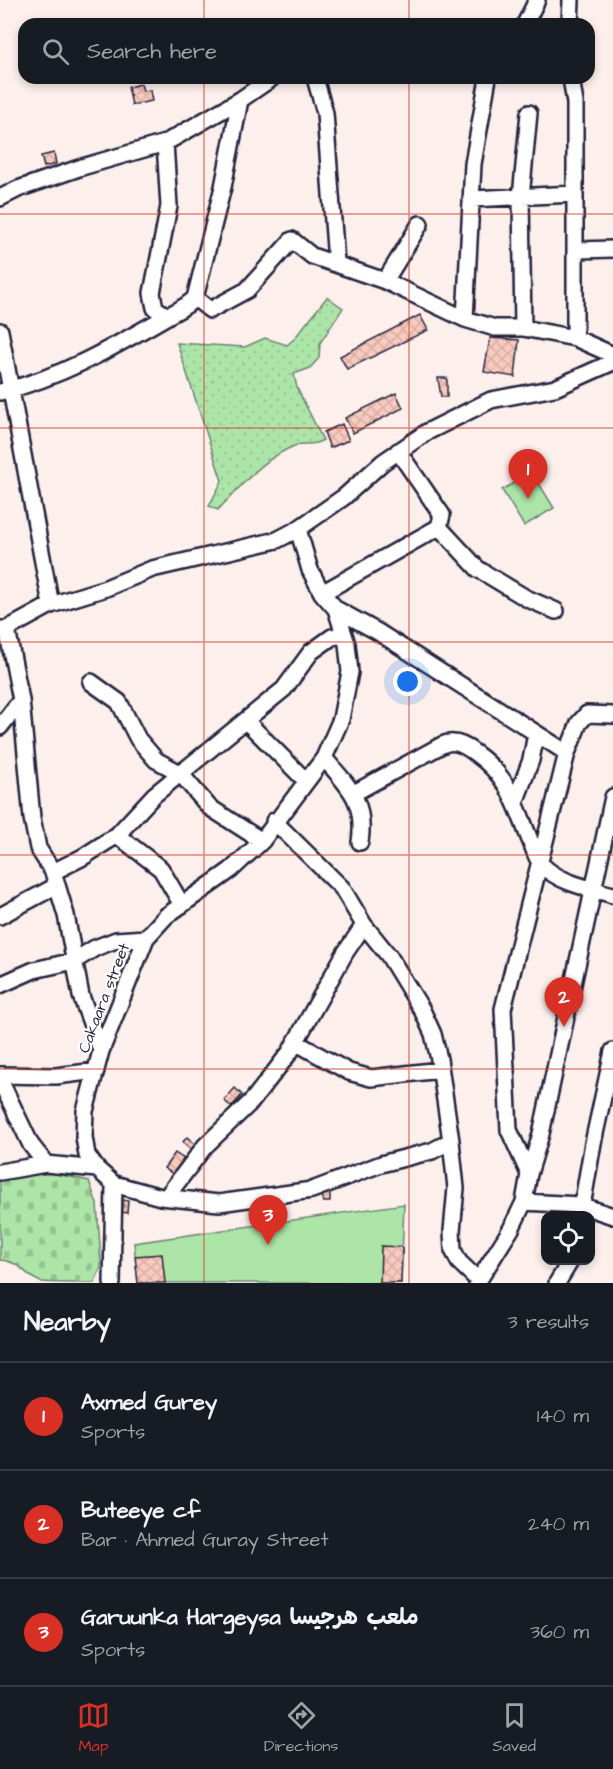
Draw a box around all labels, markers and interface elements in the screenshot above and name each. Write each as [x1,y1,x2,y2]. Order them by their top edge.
search box [18,18,595,84]
icon: search [39,35,72,68]
text: Search here [87,36,217,67]
pin: 1 [508,450,548,499]
your location [393,667,422,696]
street label: Cakaara street [73,939,135,1056]
pin: 2 [544,978,584,1027]
pin: 3 [248,1196,288,1245]
map controls [541,1211,595,1265]
button: locate [541,1211,595,1265]
text: Nearby [24,1304,111,1340]
text: 3 results [507,1308,589,1336]
text: Axmed Gurey [81,1387,217,1418]
text: 1 [42,1402,45,1430]
text: 140 m [537,1402,589,1430]
text: Sports [81,1418,145,1446]
text: Buteeye cf [81,1495,200,1526]
text: 2 [38,1510,49,1538]
text: 240 m [528,1510,589,1538]
text: Bar · Ahmed Guray Street [81,1526,329,1554]
text: Garuunka Hargeysa ملعب هرجيسا [81,1602,419,1633]
text: 3 [38,1618,49,1646]
text: 360 m [530,1618,589,1646]
text: Sports [81,1636,145,1664]
tab: Map [77,1699,110,1757]
tab: Directions [264,1699,338,1757]
tab: Saved [492,1699,536,1757]

